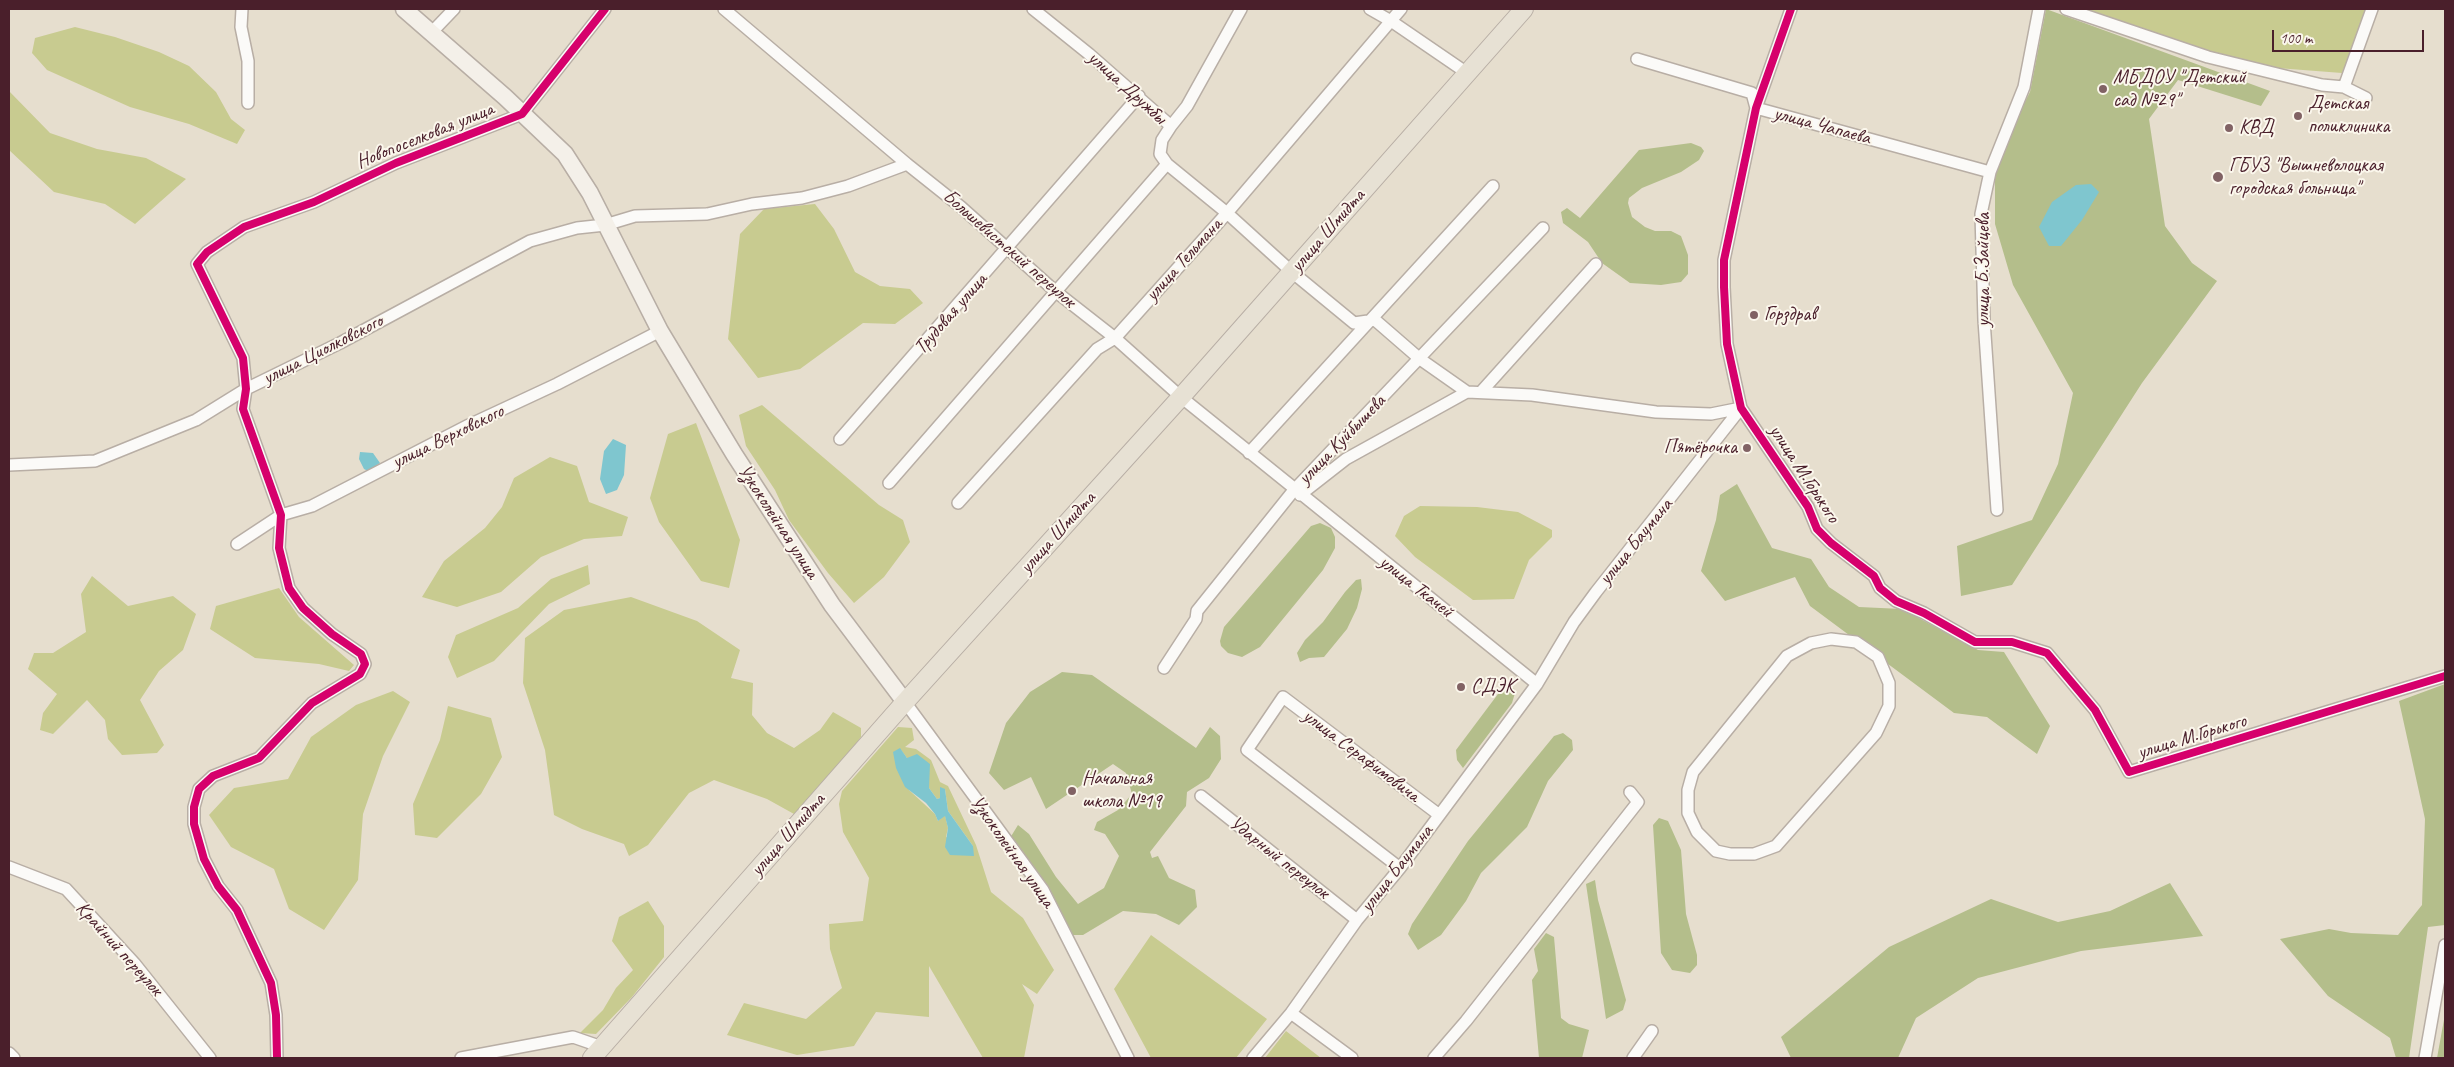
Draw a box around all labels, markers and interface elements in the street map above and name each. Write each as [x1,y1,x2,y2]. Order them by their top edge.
scale bar [2274,20,2426,52]
text: 100 m [2280,29,2312,48]
street label: улица Дружбы [1083,46,1171,130]
place label: МБДОУ "Детский сад №29" [2113,66,2246,113]
marker: МБДОУ "Детский сад №29" [2097,83,2109,95]
place label: Детская поликлиника [2308,92,2389,139]
street label: Новопоселковая улица [353,97,497,175]
street label: улица Чапаева [1771,102,1873,150]
marker: Детская поликлиника [2292,110,2304,122]
place label: КВД [2239,116,2273,140]
marker: КВД [2223,122,2235,134]
place label: ГБУЗ "Вышневолоцкая городская больница" [2229,154,2383,201]
marker: ГБУЗ "Вышневолоцкая городская больница" [2211,170,2225,184]
street label: Большевистский переулок [938,185,1080,313]
street label: улица Шмидта [1285,185,1371,277]
street label: улица Тельмана [1140,213,1228,307]
street label: улица Б.Зайцева [1972,213,1996,327]
street label: Трудовая улица [909,269,993,359]
place label: Горздрав [1764,303,1816,327]
street label: улица Циолковского [259,309,387,391]
marker: Горздрав [1748,309,1760,321]
street label: улица Куйбышева [1293,390,1391,490]
street label: улица Верховского [388,400,508,474]
street label: улица М.Горького [1763,420,1845,528]
place label: Пятёрочка [1664,436,1737,460]
marker: Пятёрочка [1741,442,1753,454]
street label: Узкоколейная улица [732,460,824,584]
street label: улица Шмидта [1015,487,1101,579]
street label: улица Баумана [1594,494,1678,590]
street label: улица Ткачей [1374,550,1458,624]
place label: СДЭК [1471,675,1515,699]
marker: СДЭК [1455,681,1467,693]
street label: улица Серафимовича [1298,704,1424,808]
street label: улица М.Горького [2135,709,2249,765]
place label: Начальная школа №19 [1082,767,1162,814]
marker: Начальная школа №19 [1066,785,1078,797]
street label: улица Шмидта [745,789,831,881]
street label: Узкоколейная улица [964,791,1060,913]
street label: Ударный переулок [1224,811,1334,905]
street label: улица Баумана [1355,820,1439,918]
street label: Крайний переулок [70,897,168,1001]

